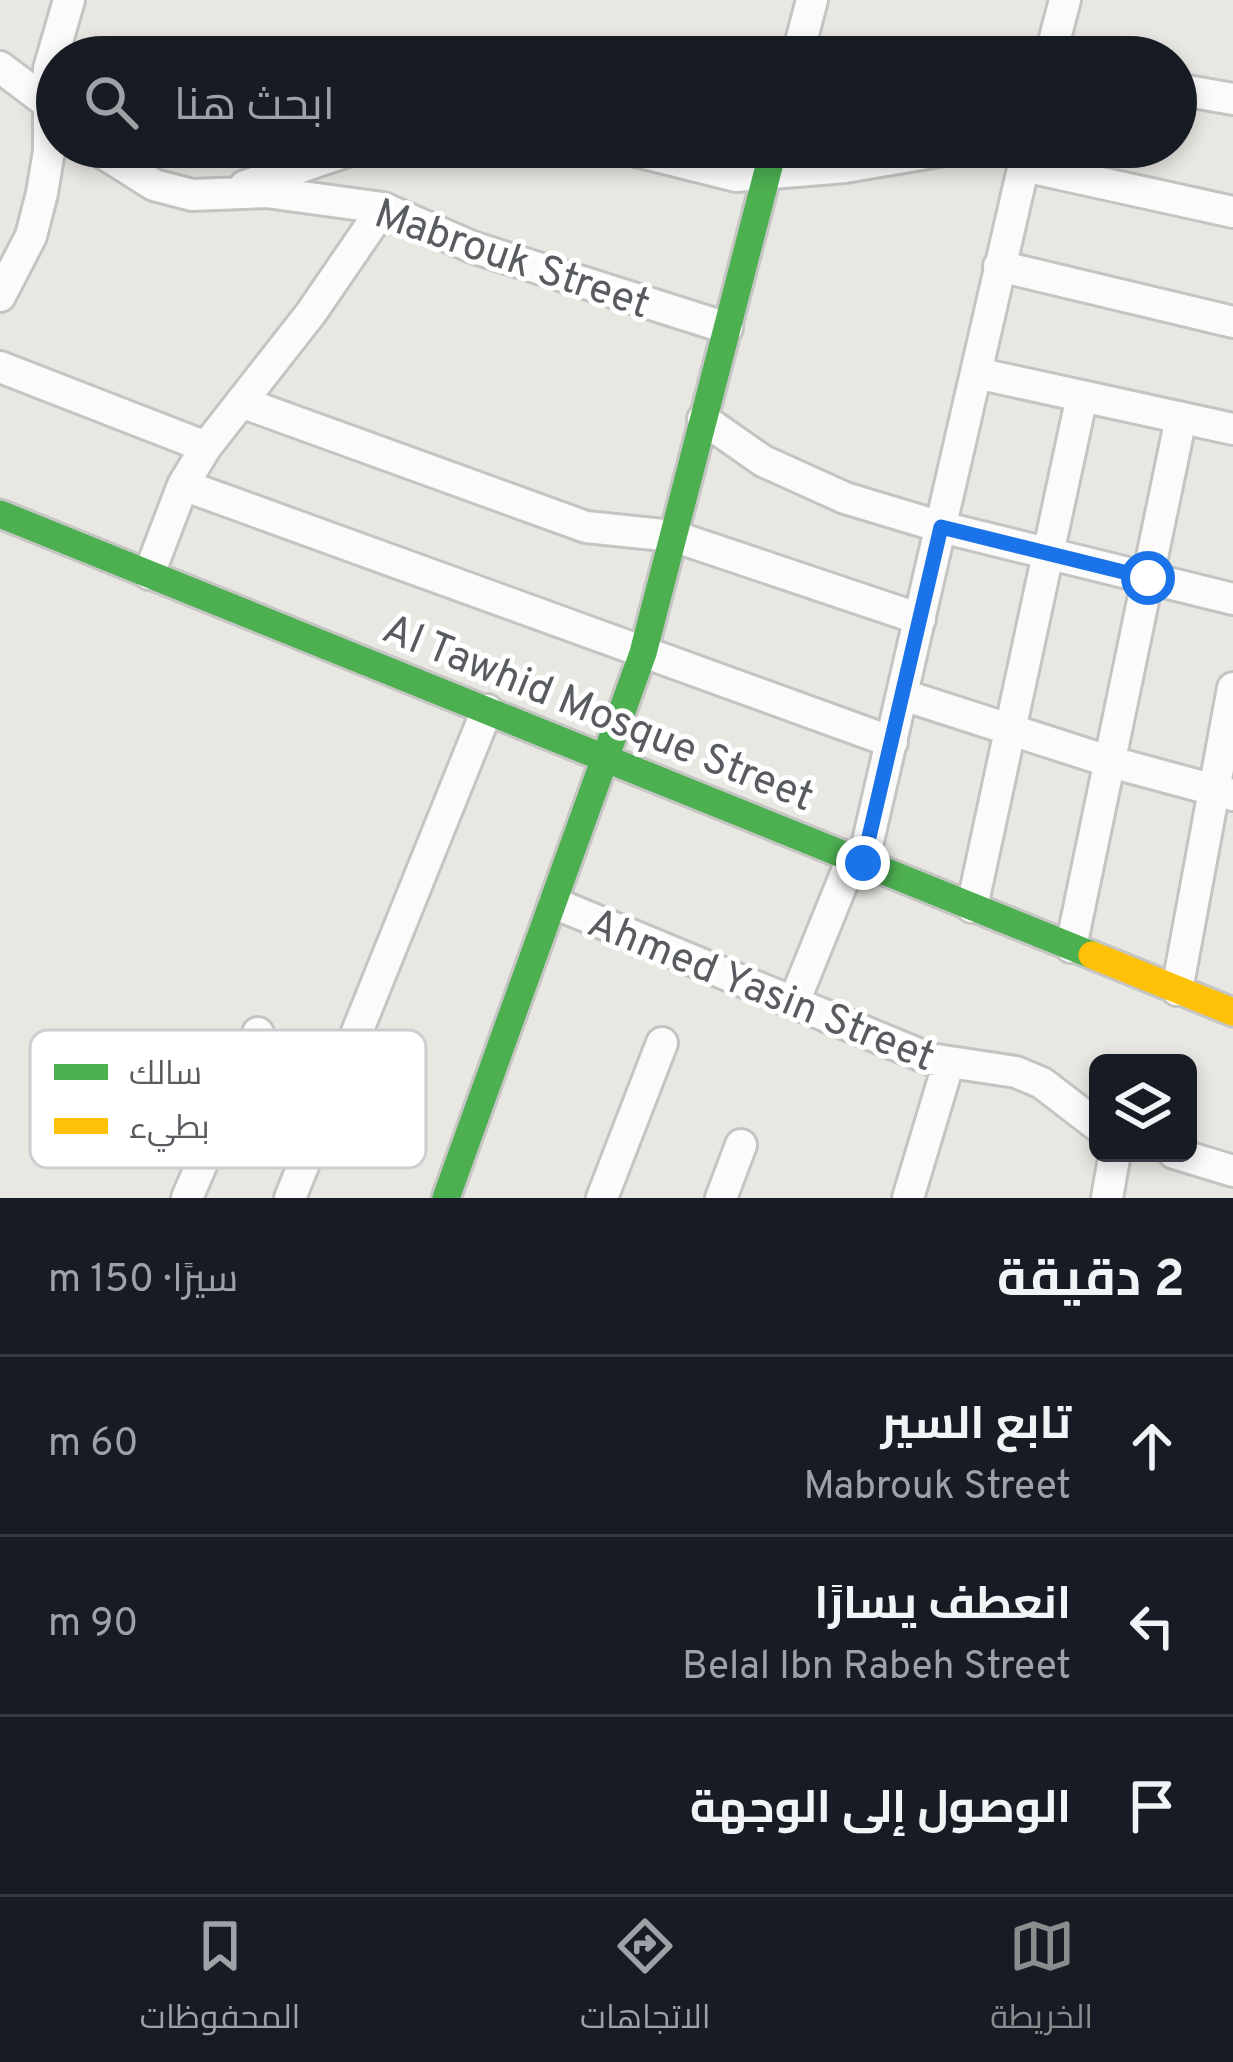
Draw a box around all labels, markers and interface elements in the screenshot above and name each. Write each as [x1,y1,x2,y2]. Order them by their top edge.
search box [36,36,1197,168]
icon: search [78,69,144,135]
text: ابحث هنا [174,79,335,136]
street label: Mabrouk Street [367,189,656,333]
route start [1121,551,1175,605]
street label: Al Tawhid Mosque Street [374,604,821,826]
route end [836,836,890,890]
street label: Ahmed Yasin Street [579,898,942,1086]
legend [30,1030,426,1168]
map controls [1089,1054,1197,1162]
button: layers [1089,1054,1197,1162]
text: سالك [129,1055,202,1097]
text: بطيء [129,1109,210,1152]
text: 2 دقيقة [997,1250,1185,1315]
text: سيرًا · 150 m [48,1257,238,1306]
text: تابع السير [881,1398,1071,1455]
icon: ahead [1119,1413,1185,1479]
text: 60 m [48,1421,139,1470]
text: Mabrouk Street [803,1464,1071,1513]
text: انعطف يسارًا [814,1578,1071,1635]
icon: left [1119,1593,1185,1659]
text: 90 m [48,1601,138,1650]
text: Belal Ibn Rabeh Street [682,1644,1071,1693]
icon: arrive [1119,1773,1185,1839]
text: الوصول إلى الوجهة [690,1782,1071,1839]
tab: المحفوظات [140,1913,300,2047]
tab: الاتجاهات [580,1913,711,2047]
tab: الخريطة [990,1913,1093,2047]

